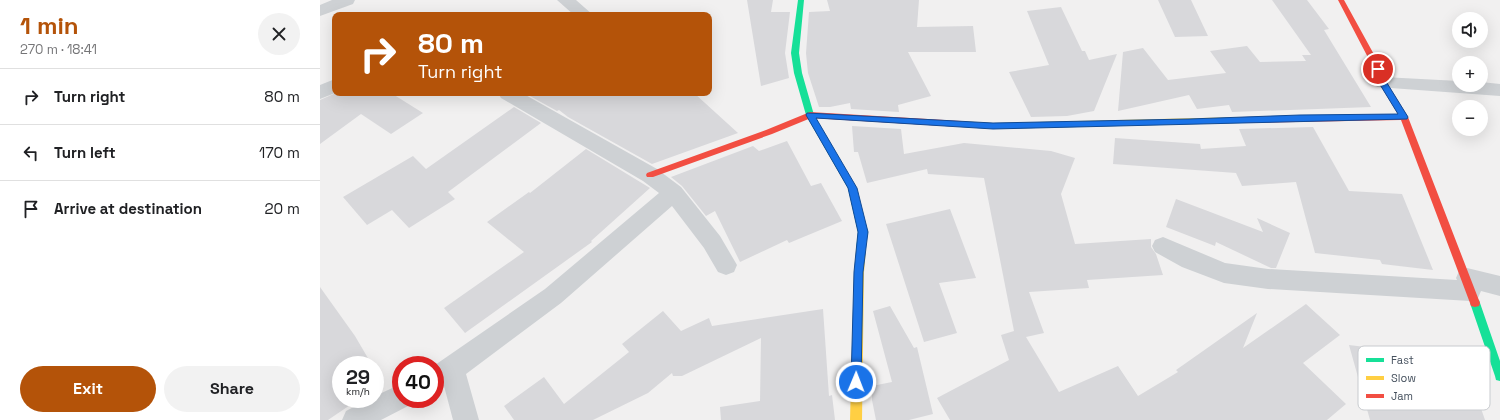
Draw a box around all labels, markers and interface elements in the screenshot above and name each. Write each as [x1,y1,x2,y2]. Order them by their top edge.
text: 1 min [20,10,79,41]
map controls [1452,12,1488,136]
button: sound [1452,12,1488,48]
button: close [258,13,300,55]
text: 80 m [418,25,484,61]
icon: right [352,28,404,80]
text: 270 m · 18:41 [20,41,97,58]
pin [1361,52,1395,86]
button: + [1452,56,1488,92]
icon: arrive [1367,58,1389,80]
text: Turn right [418,60,502,83]
icon: right [20,86,42,108]
text: Turn right [54,87,125,106]
text: 80 m [264,87,300,106]
button: − [1452,100,1488,136]
icon: left [20,142,42,164]
text: Turn left [54,143,116,162]
text: 170 m [259,143,300,162]
icon: arrive [20,198,42,220]
text: Arrive at destination [54,199,202,218]
text: 20 m [265,199,300,218]
legend [1358,346,1490,410]
text: Fast [1391,353,1414,367]
speed limit sign: 40 [392,356,444,408]
position arrow [835,361,877,403]
text: 29 [346,364,370,390]
button: Exit [20,366,156,412]
button: Share [164,366,300,412]
text: Slow [1391,371,1416,385]
text: km/h [346,385,370,398]
text: Jam [1391,389,1413,403]

